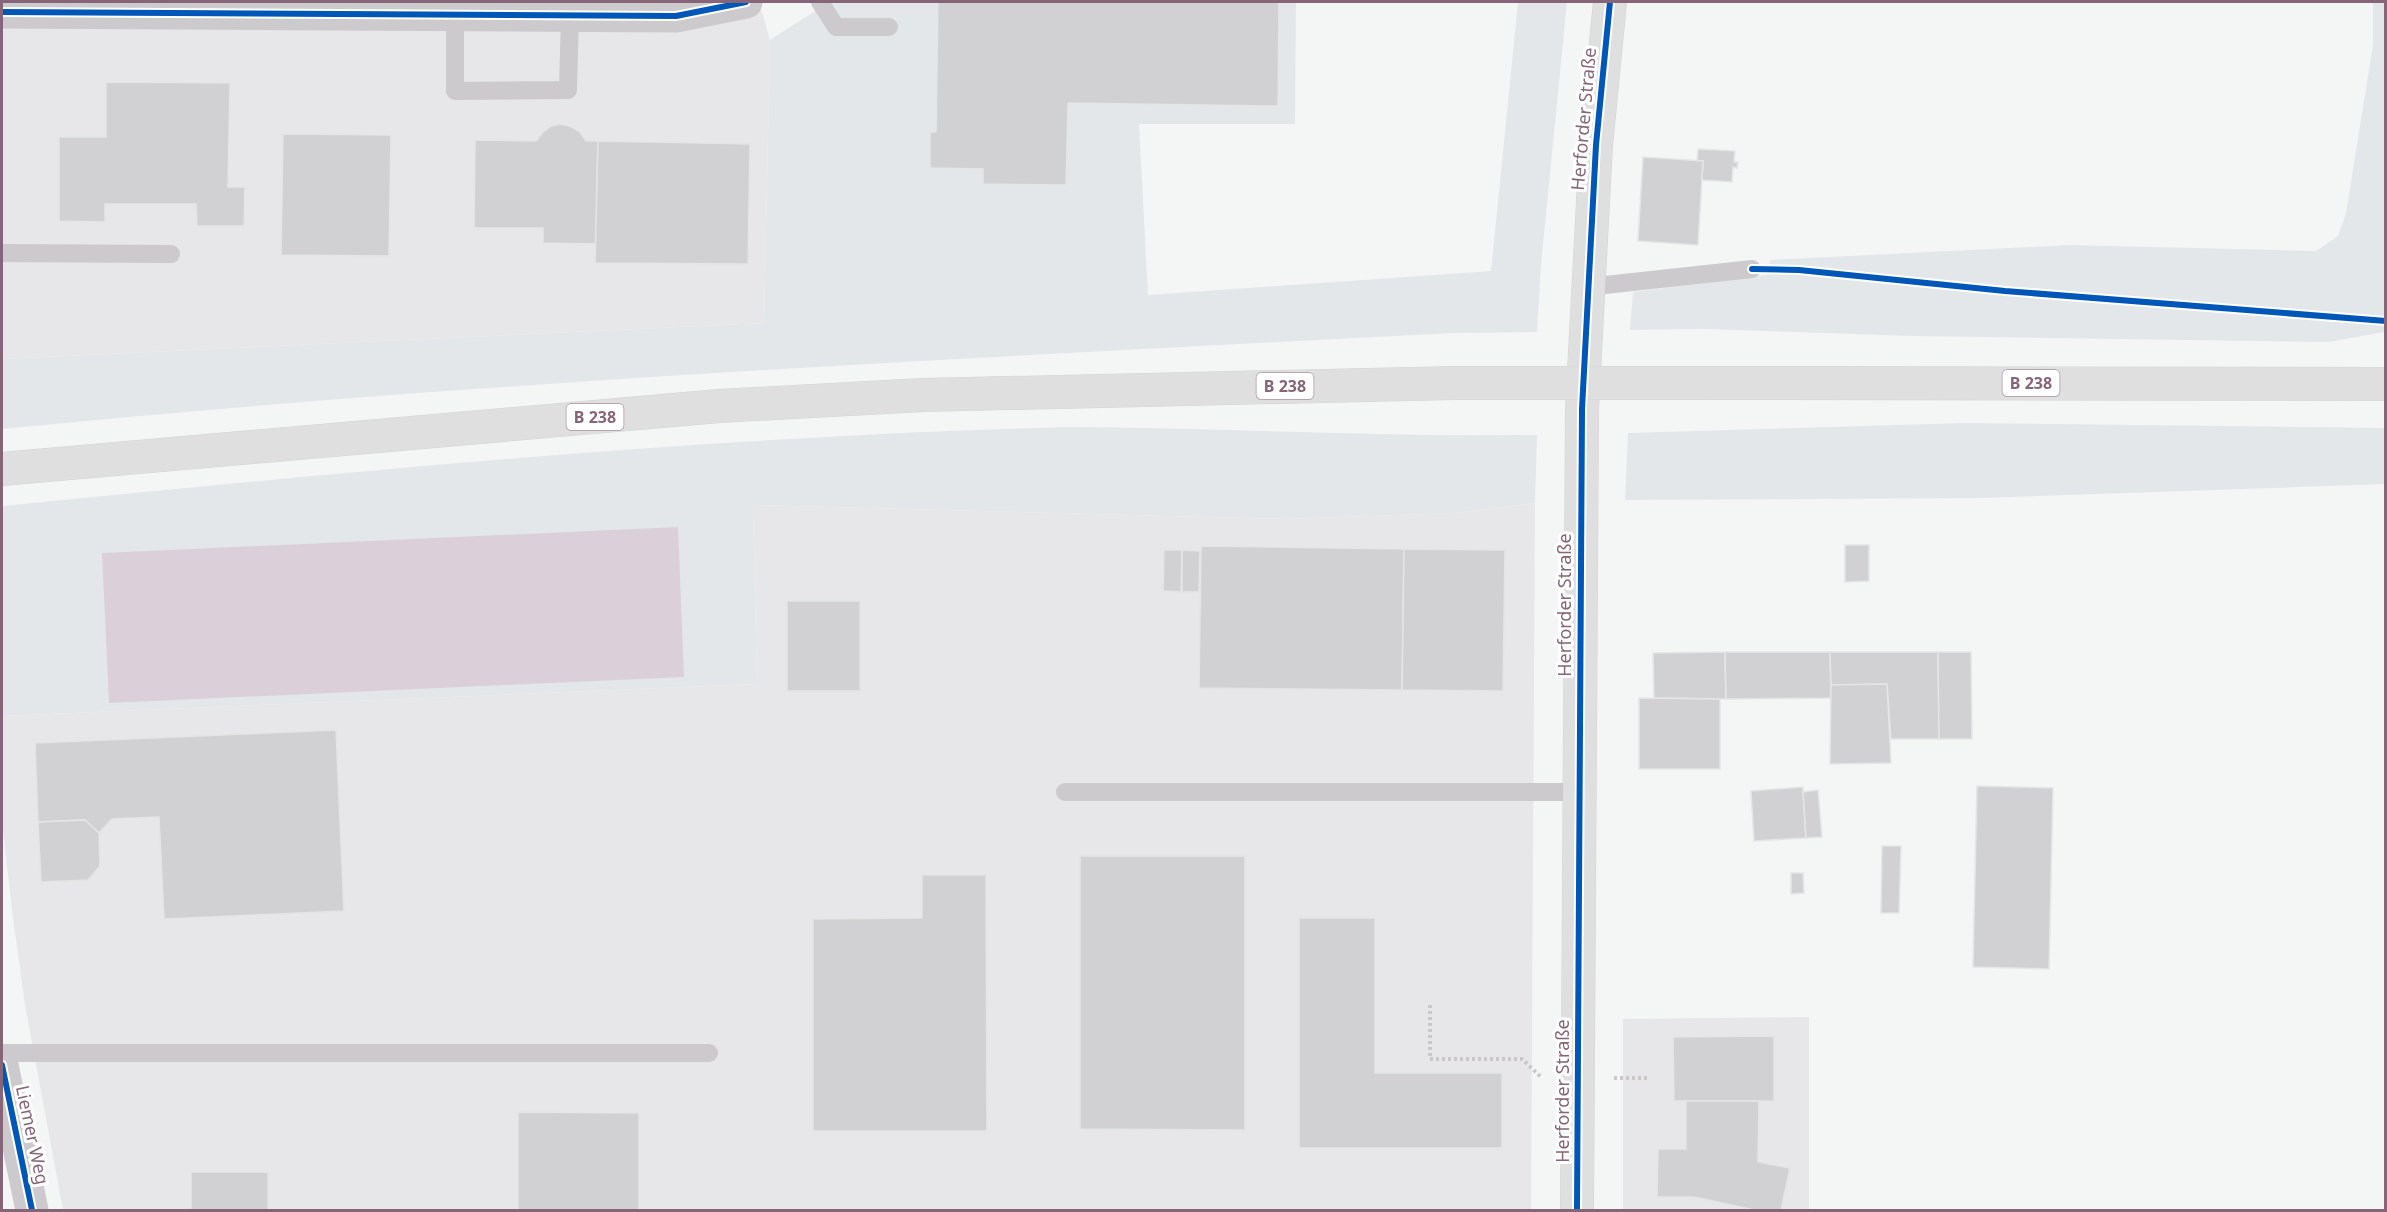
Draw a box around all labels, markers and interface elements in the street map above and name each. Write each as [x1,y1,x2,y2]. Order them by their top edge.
street label: Herforder Straße [1565,46,1601,191]
road number: B 238 [2002,370,2060,396]
road number: B 238 [1256,373,1314,399]
road number: B 238 [566,404,624,430]
street label: Herforder Straße [1552,533,1576,677]
street label: Herforder Straße [1550,1019,1574,1163]
street label: Liemer Weg [11,1083,55,1187]

